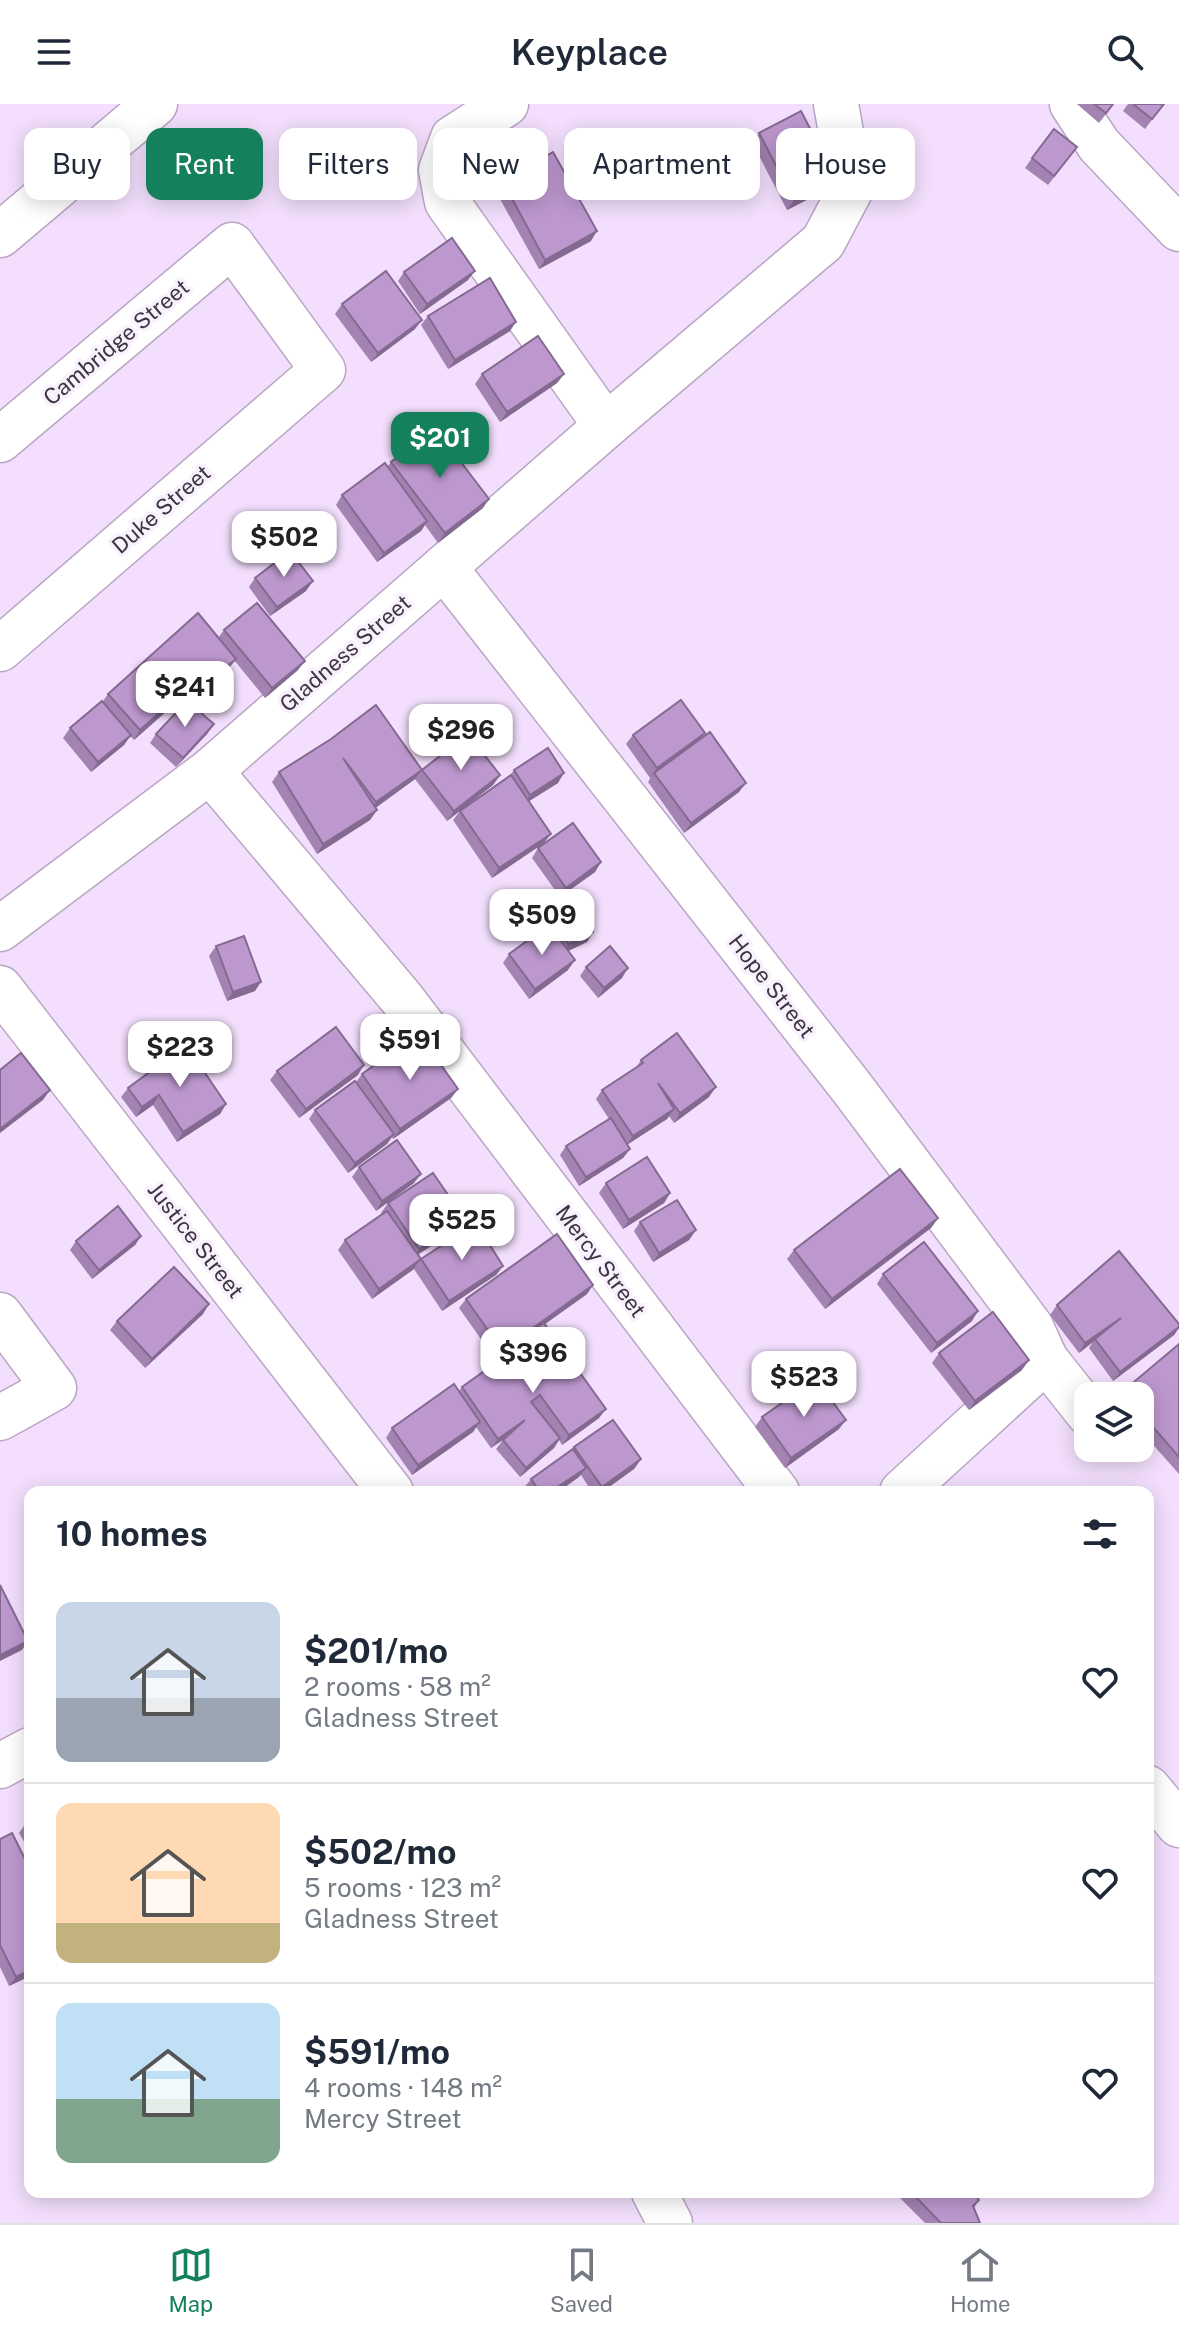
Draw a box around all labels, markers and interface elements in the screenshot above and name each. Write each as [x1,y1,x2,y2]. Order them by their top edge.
icon: menu [32,30,76,74]
icon: search [1103,30,1147,74]
text: Keyplace [511,31,668,73]
chip: Buy [24,128,130,200]
chip: Rent [146,128,263,200]
chip: Filters [279,128,417,200]
chip: New [433,128,548,200]
chip: Apartment [564,128,760,200]
chip: House [776,128,915,200]
street label: Cambridge Street [38,274,194,410]
pin: $201 [393,412,487,480]
text: $201 [409,422,471,453]
street label: Duke Street [106,459,216,559]
pin: $502 [237,511,331,579]
text: $502 [250,521,318,552]
street label: Gladness Street [274,589,416,717]
pin: $241 [138,661,232,729]
text: $241 [154,671,216,702]
pin: $296 [414,704,508,772]
text: $296 [427,714,495,745]
pin: $509 [495,889,589,957]
text: $509 [507,899,577,930]
street label: Hope Street [724,929,820,1043]
pin: $591 [363,1014,457,1082]
pin: $223 [133,1021,227,1089]
text: $591 [378,1024,442,1055]
text: $223 [146,1031,214,1062]
street label: Justice Street [143,1177,249,1303]
pin: $525 [415,1194,509,1262]
street label: Mercy Street [550,1200,652,1322]
text: $525 [427,1204,497,1235]
pin: $396 [486,1327,580,1395]
text: $396 [498,1337,568,1368]
pin: $523 [757,1351,851,1419]
text: $523 [769,1361,839,1392]
map controls [1074,1382,1154,1462]
button: layers [1074,1382,1154,1462]
icon: filters [1078,1512,1122,1556]
text: 10 homes [56,1514,208,1554]
text: $201/mo [304,1631,448,1671]
icon: home [120,1634,216,1730]
icon: heart [1078,1660,1122,1704]
text: 2 rooms · 58 m² [304,1671,491,1702]
text: Gladness Street [304,1702,499,1733]
text: $502/mo [304,1832,457,1872]
icon: home [120,1835,216,1931]
icon: heart [1078,1861,1122,1905]
text: 5 rooms · 123 m² [304,1872,501,1903]
text: Gladness Street [304,1903,499,1934]
text: $591/mo [304,2032,450,2072]
icon: home [120,2035,216,2131]
icon: heart [1078,2061,1122,2105]
text: 4 rooms · 148 m² [304,2072,502,2103]
text: Mercy Street [304,2103,462,2134]
tab: Map [168,2243,213,2317]
tab: Saved [550,2243,613,2317]
tab: Home [950,2243,1011,2317]

